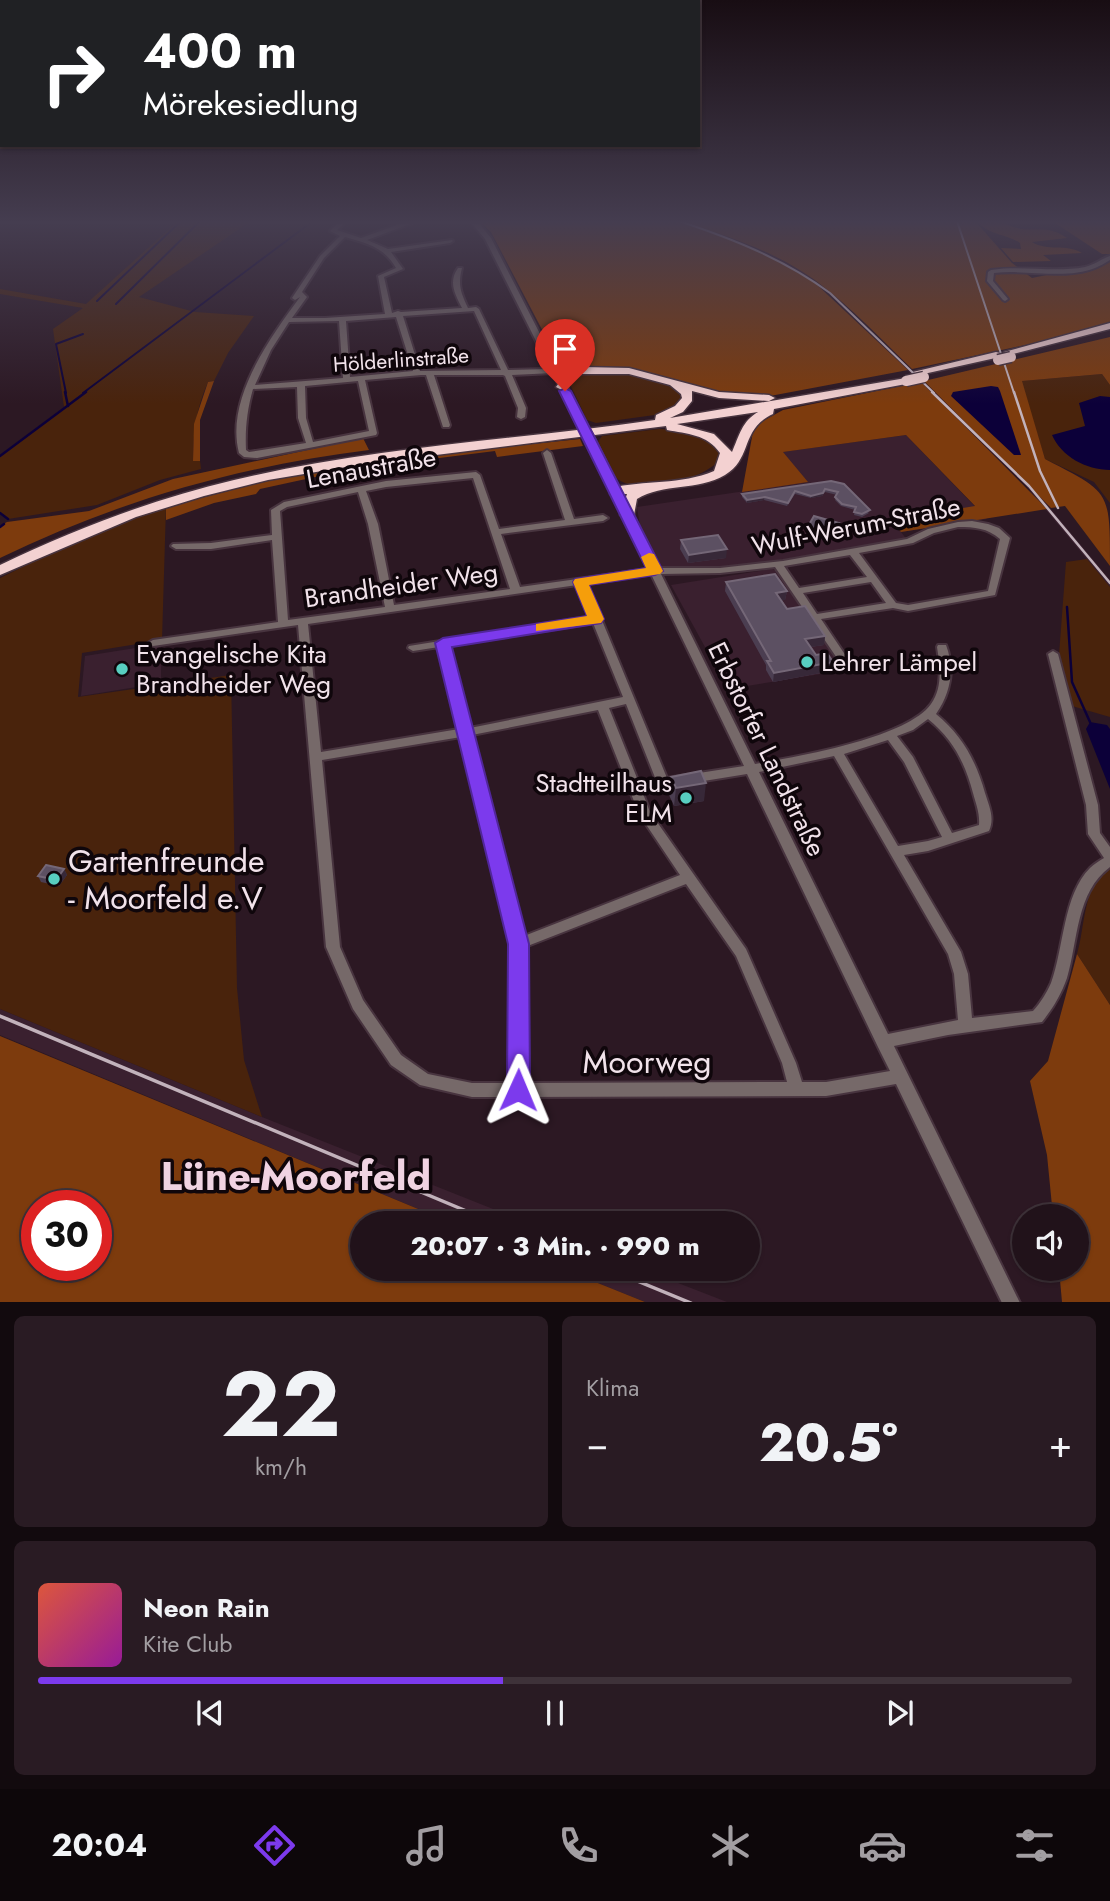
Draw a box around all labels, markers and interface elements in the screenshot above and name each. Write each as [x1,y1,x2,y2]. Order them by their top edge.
text: 400 m [143,16,297,86]
icon: right [28,28,119,119]
text: Mörekesiedlung [143,81,359,127]
pin [535,319,595,391]
icon: arrive [546,330,584,368]
street label: Hölderlinstraße [332,340,470,380]
street label: Lenaustraße [303,438,439,498]
street label: Wulf-Werum-Straße [748,487,964,565]
street label: Brandheider Weg [302,553,500,617]
place label: Evangelische Kita Brandheider Weg [136,635,331,703]
street label: Erbstorfer Landstraße [699,635,835,863]
place label: Lehrer Lämpel [821,643,977,681]
marker: Lehrer Lämpel [799,654,815,670]
marker: Evangelische Kita Brandheider Weg [114,661,130,677]
place label: Stadtteilhaus ELM [535,764,672,832]
marker: Stadtteilhaus ELM [678,790,694,806]
place label: Gartenfreunde - Moorfeld e.V [68,838,265,921]
marker: Gartenfreunde - Moorfeld e.V [46,871,62,887]
street label: Moorweg [583,1039,711,1085]
position arrow [481,1053,555,1127]
district label: Lüne-Moorfeld [161,1147,431,1205]
speed limit sign: 30 [21,1190,112,1281]
map controls [1012,1204,1089,1281]
button: sound [1012,1204,1089,1281]
text: 20:07 · 3 Min. · 990 m [410,1227,700,1265]
text: 22 [221,1339,341,1470]
text: Klima [586,1371,639,1405]
text: 20.5° [759,1405,898,1481]
text: − [586,1416,608,1471]
text: + [1049,1416,1072,1471]
text: km/h [255,1450,307,1484]
text: Neon Rain [143,1589,270,1627]
text: Kite Club [143,1627,232,1661]
icon: previous [191,1694,229,1732]
icon: pause [536,1694,574,1732]
icon: next [881,1694,919,1732]
icon: directions [250,1821,299,1870]
icon: music [402,1821,451,1870]
icon: phone [554,1821,603,1870]
icon: climate [706,1821,755,1870]
icon: car [858,1821,907,1870]
icon: filters [1010,1821,1059,1870]
text: 20:04 [51,1822,147,1868]

